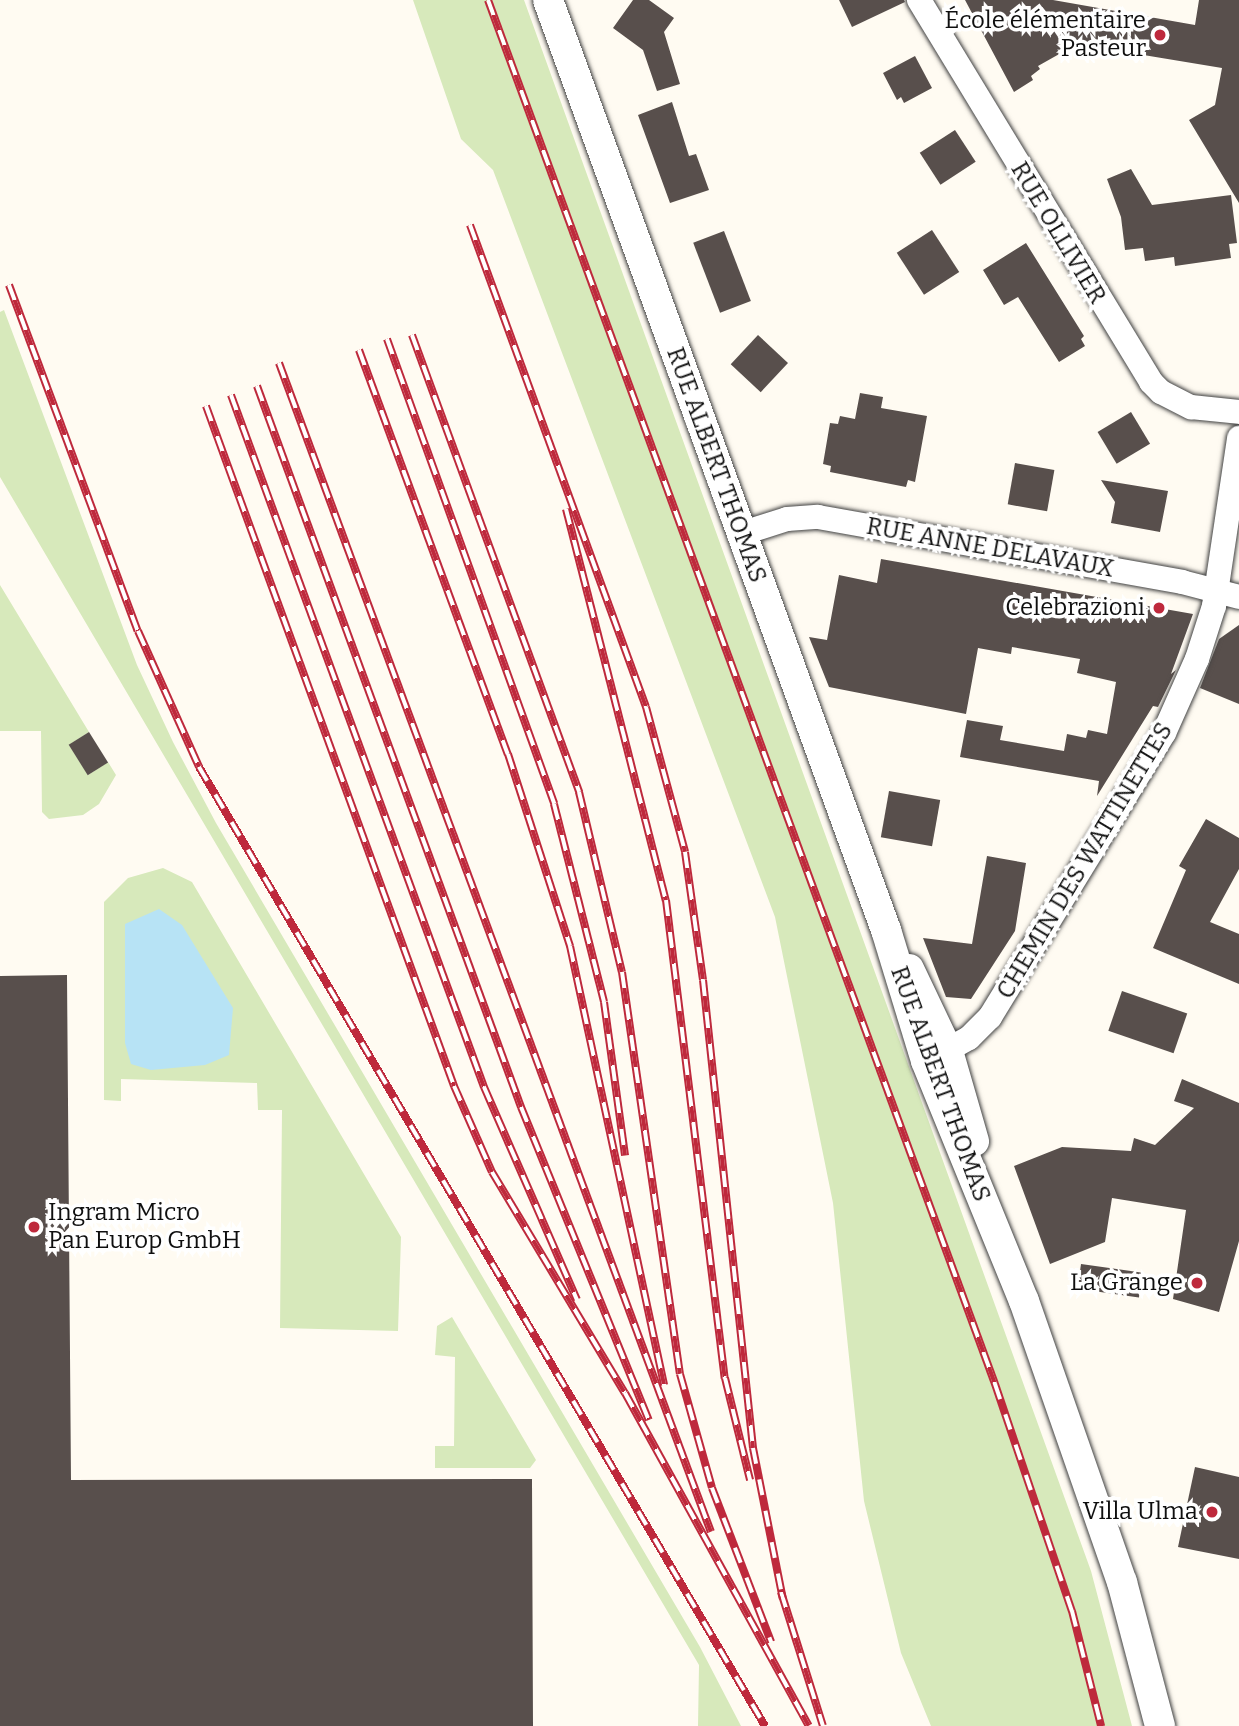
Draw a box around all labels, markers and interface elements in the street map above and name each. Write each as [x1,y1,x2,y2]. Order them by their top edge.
place label: École élémentaire Pasteur [945,7,1146,63]
marker: École élémentaire Pasteur [1152,27,1168,43]
street label: RUE OLLIVIER [1004,157,1112,309]
street label: RUE ALBERT THOMAS [660,344,772,586]
street label: RUE ANNE DELAVAUX [864,512,1116,584]
place label: Celebrazioni [1005,594,1145,622]
marker: Celebrazioni [1151,600,1167,616]
street label: CHEMIN DES WATTINETTES [991,718,1179,1004]
street label: RUE ALBERT THOMAS [884,963,996,1205]
place label: Ingram Micro Pan Europ GmbH [48,1199,241,1255]
marker: Ingram Micro Pan Europ GmbH [26,1219,42,1235]
place label: La Grange [1070,1269,1183,1297]
marker: La Grange [1189,1275,1205,1291]
place label: Villa Ulma [1083,1498,1198,1526]
marker: Villa Ulma [1204,1504,1220,1520]

